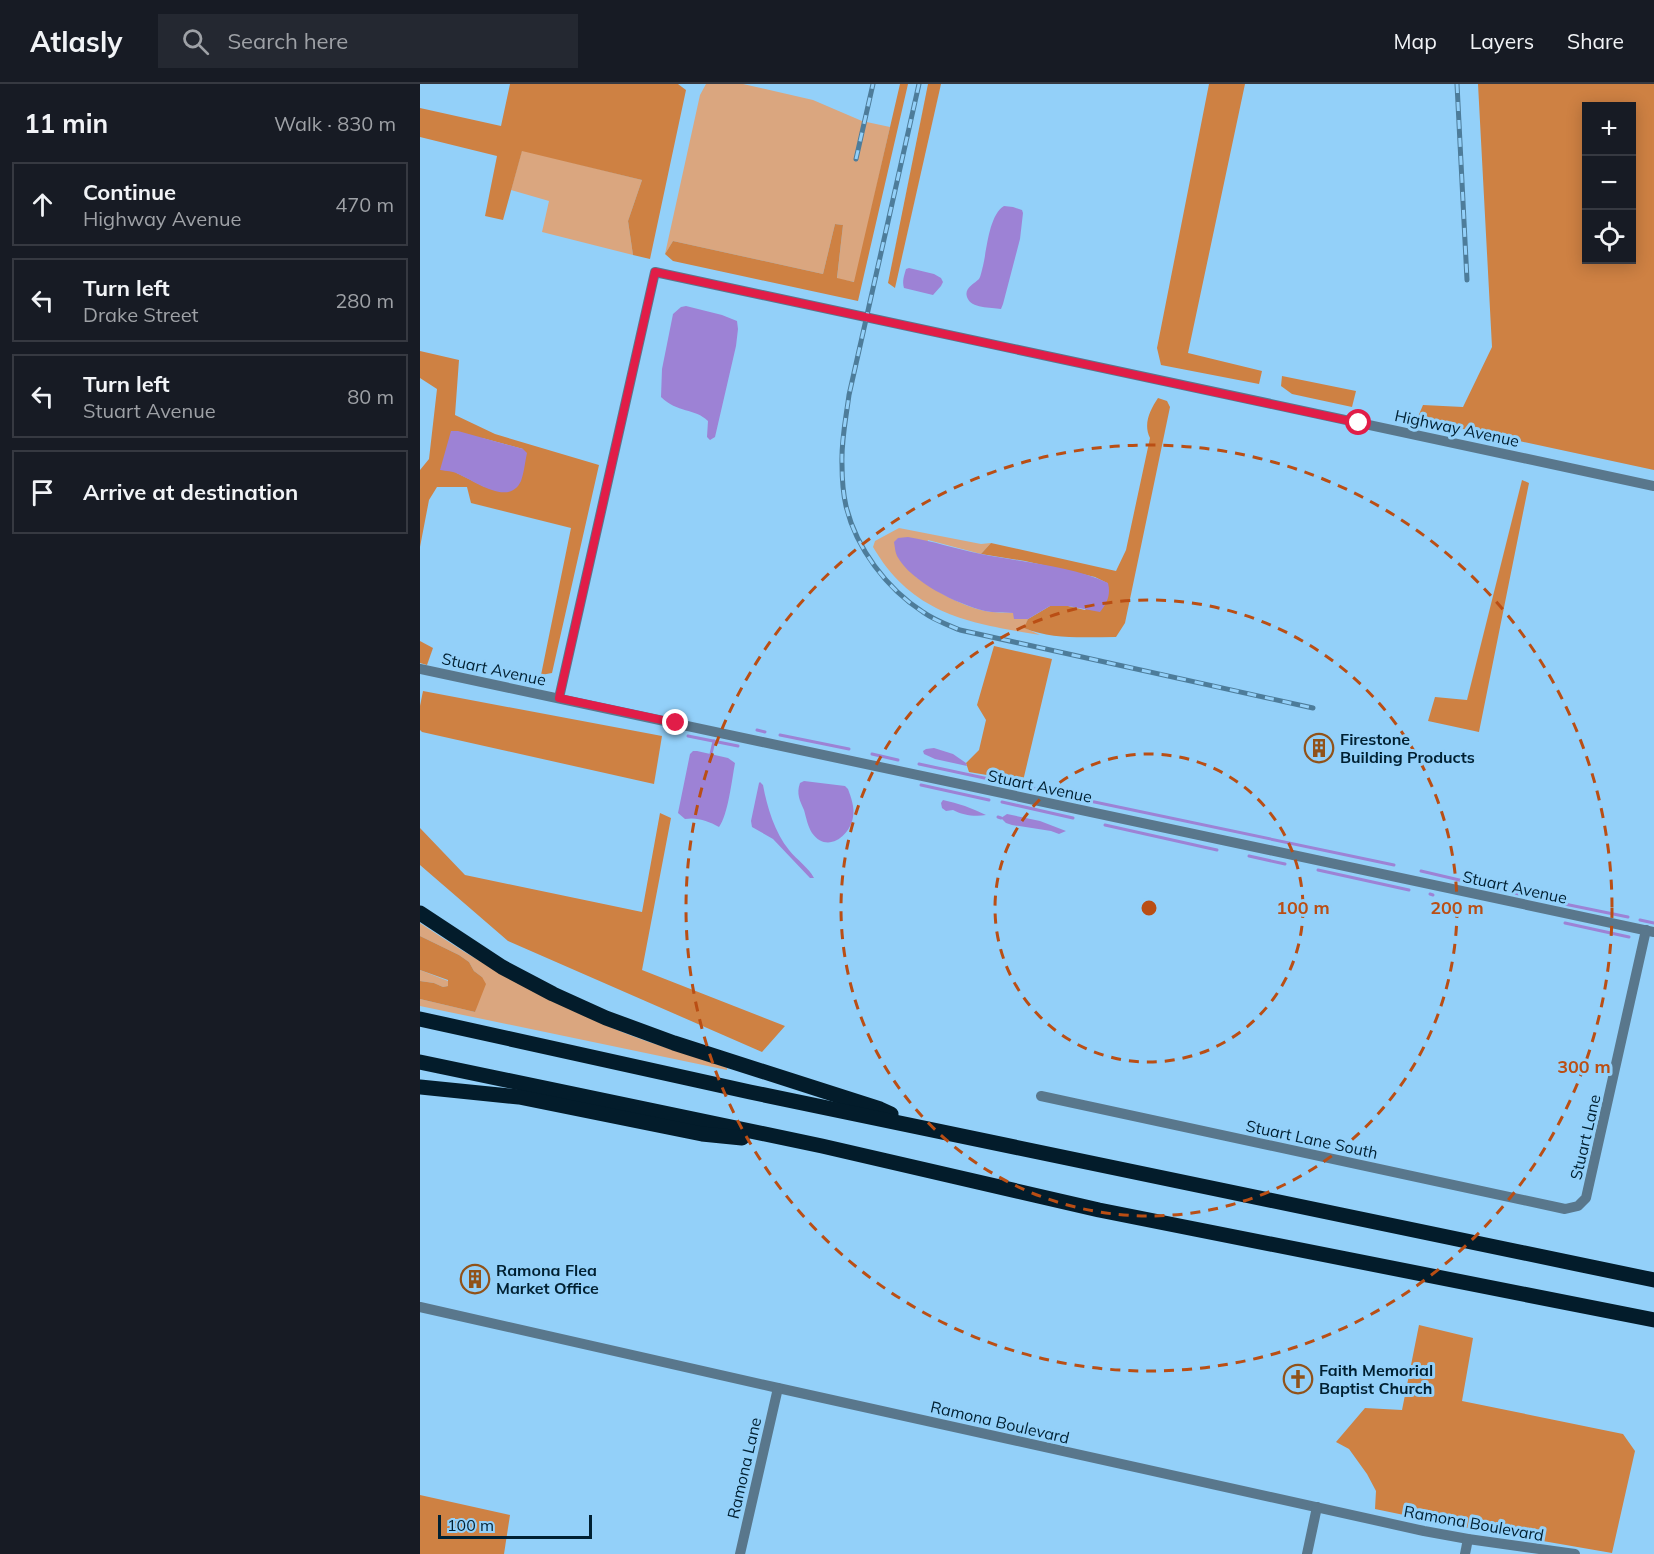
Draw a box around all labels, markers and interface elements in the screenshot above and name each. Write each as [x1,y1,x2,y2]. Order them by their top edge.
search box [158,14,578,68]
text: Atlasly [30,24,122,59]
icon: search [179,25,212,58]
text: Search here [227,27,348,55]
text: Map [1394,28,1437,54]
text: Layers [1470,28,1534,54]
text: Share [1567,28,1624,54]
map controls [1582,102,1636,264]
button: + [1582,102,1636,156]
text: 11 min [24,107,108,140]
text: Walk · 830 m [274,111,396,136]
button: − [1582,156,1636,210]
text: Continue [83,178,176,206]
icon: ahead [26,188,59,221]
text: 470 m [335,192,394,217]
text: Highway Avenue [83,206,241,231]
button: locate [1582,210,1636,264]
text: Turn left [83,274,170,302]
icon: left [26,284,59,317]
text: 280 m [335,288,394,313]
text: Drake Street [83,302,199,327]
text: Turn left [83,370,170,398]
icon: left [26,380,59,413]
text: 80 m [347,384,394,409]
text: Stuart Avenue [83,398,216,423]
street label: Highway Avenue [1393,405,1521,451]
route start [1345,409,1371,435]
icon: arrive [26,476,59,509]
text: Arrive at destination [83,478,298,506]
street label: Stuart Avenue [440,648,548,690]
route end [662,709,688,735]
place label: Firestone Building Products [1340,729,1475,767]
building icon: Firestone Building Products [1303,732,1335,764]
street label: Stuart Avenue [986,765,1094,807]
street label: Stuart Avenue [1461,866,1569,908]
text: 100 m [1276,896,1330,919]
text: 200 m [1430,896,1484,919]
centre of rings [1139,898,1159,918]
text: 300 m [1557,1055,1611,1078]
street label: Stuart Lane [1565,1092,1605,1182]
street label: Stuart Lane South [1244,1115,1380,1163]
place label: Ramona Flea Market Office [496,1260,599,1298]
building icon: Ramona Flea Market Office [459,1263,491,1295]
place label: Faith Memorial Baptist Church [1319,1360,1433,1398]
church icon: Faith Memorial Baptist Church [1282,1363,1314,1395]
street label: Ramona Boulevard [929,1396,1071,1448]
street label: Ramona Lane [723,1415,765,1521]
street label: Ramona Boulevard [1402,1501,1546,1545]
scale bar [438,1512,592,1540]
text: 100 m [447,1515,494,1535]

